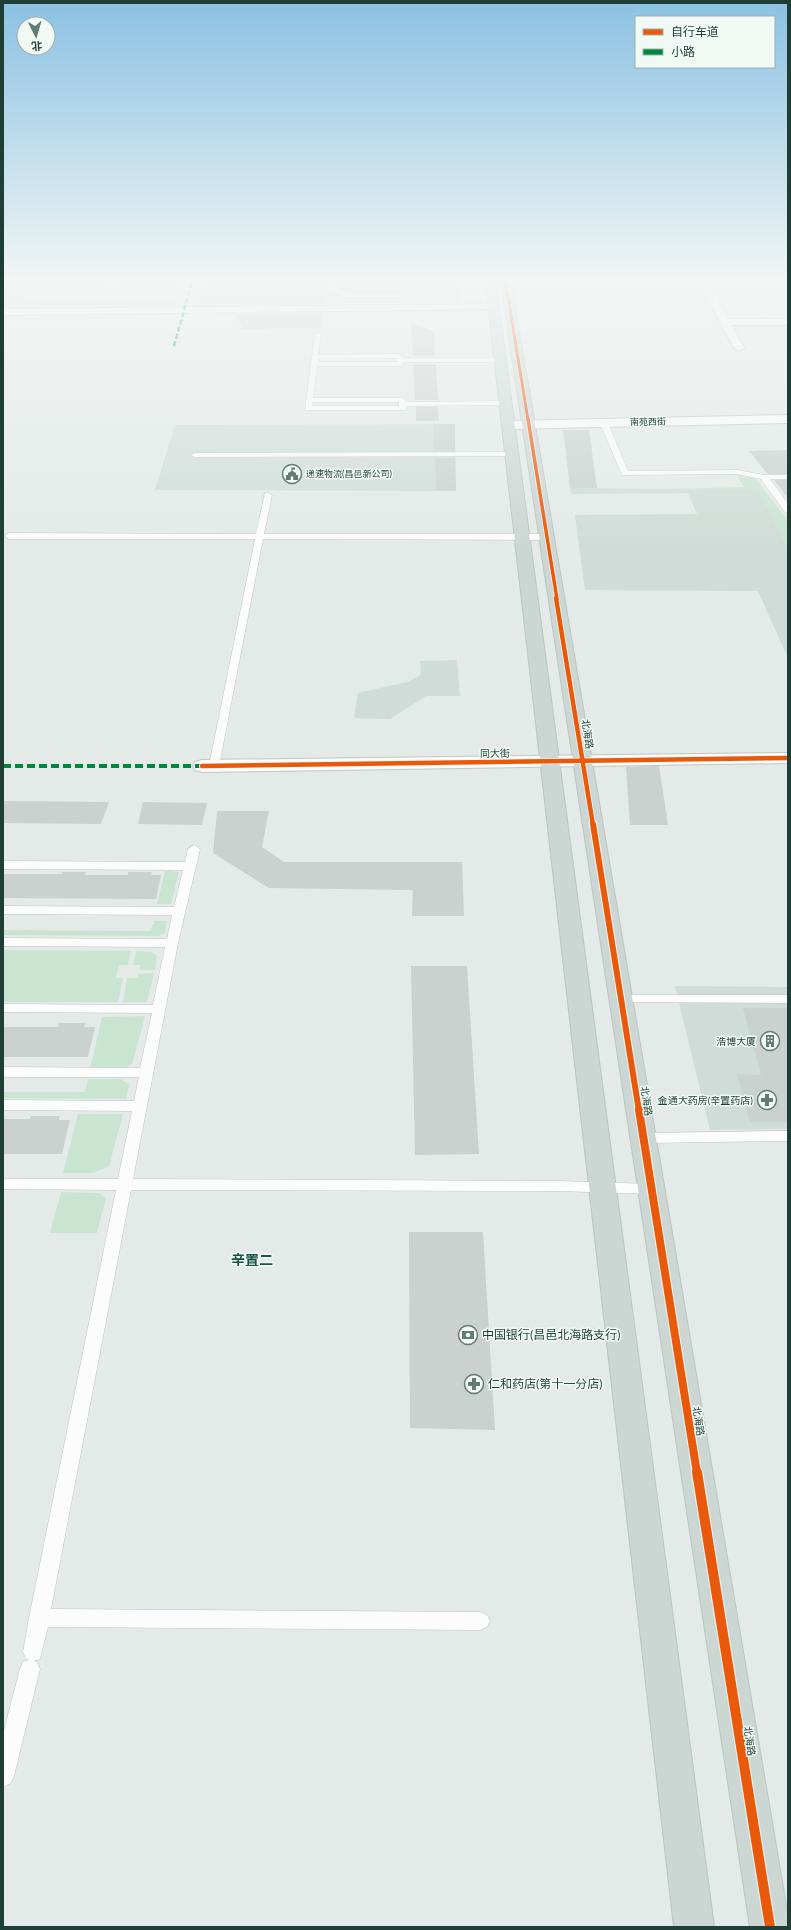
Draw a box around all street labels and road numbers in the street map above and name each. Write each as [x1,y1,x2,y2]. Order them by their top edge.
street label: 南苑西街 [630,416,666,427]
street label: 北海路 [580,718,596,750]
street label: 同大街 [480,747,510,759]
street label: 北海路 [639,1085,655,1117]
street label: 北海路 [691,1405,707,1437]
street label: 北海路 [742,1725,758,1757]

